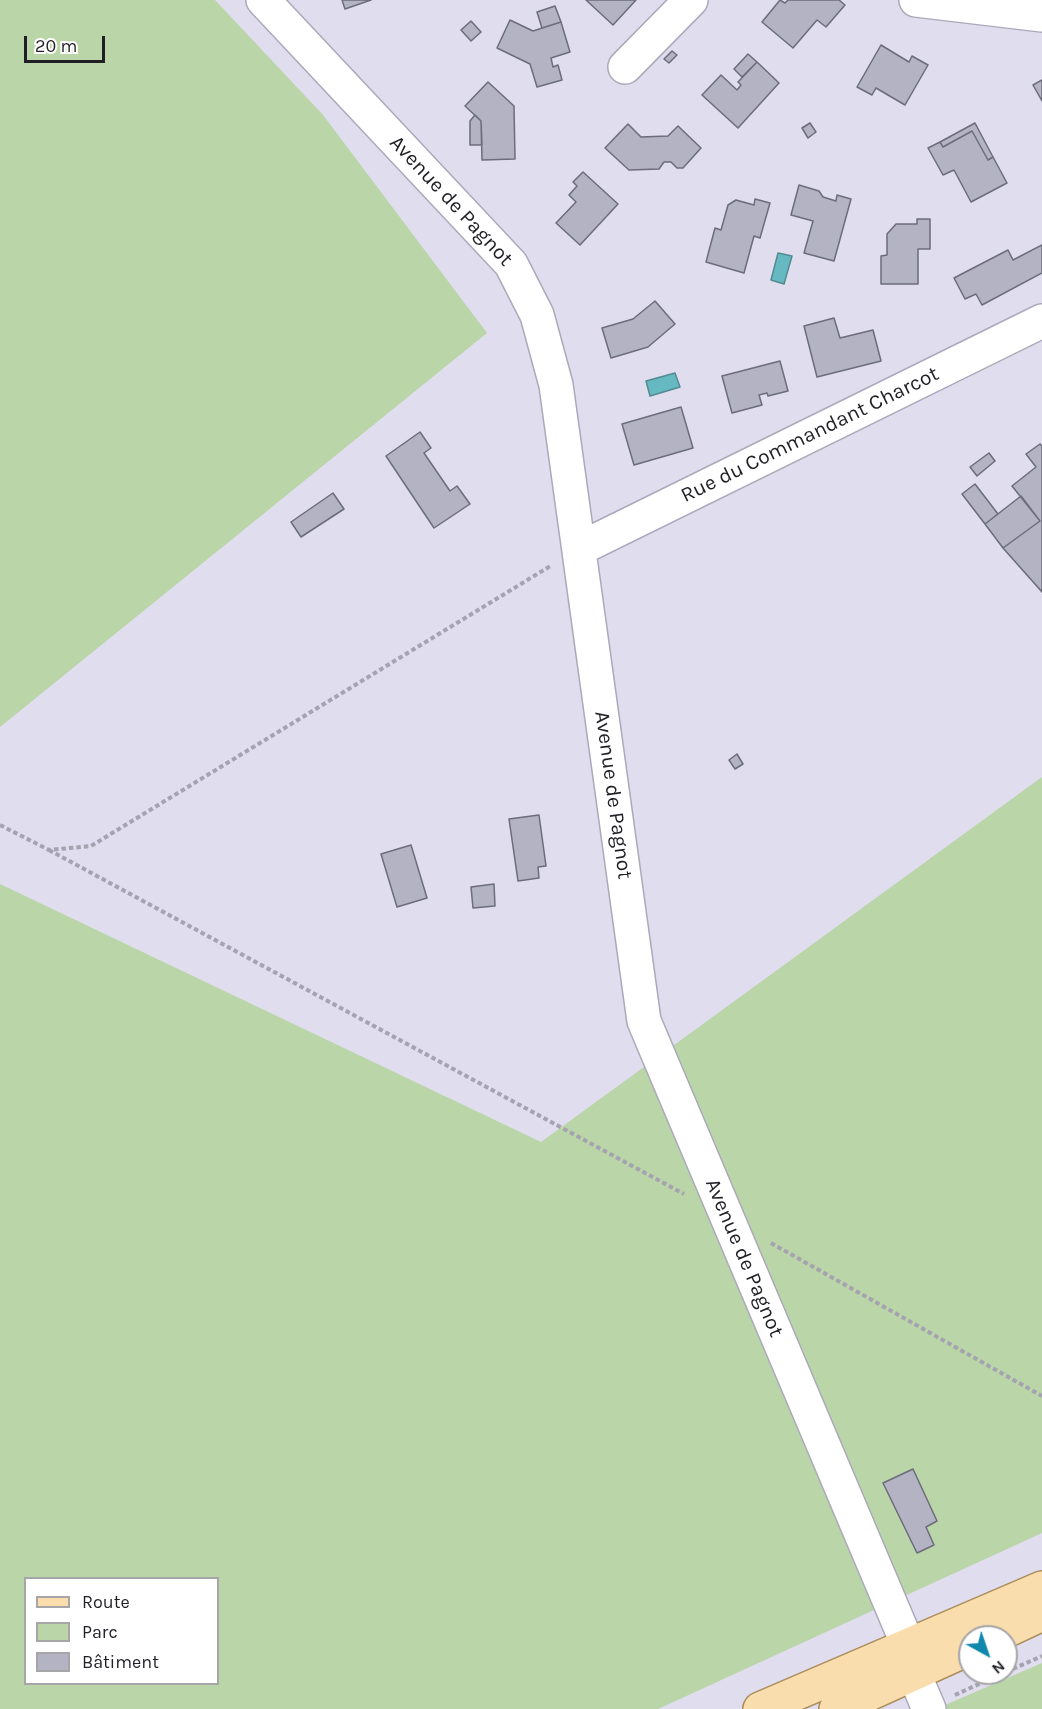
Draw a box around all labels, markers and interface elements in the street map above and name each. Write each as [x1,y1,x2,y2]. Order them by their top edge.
scale bar [27,24,108,62]
text: 20 m [35,35,77,57]
street label: Avenue de Pagnot [384,130,518,272]
street label: Rue du Commandant Charcot [677,361,943,509]
street label: Avenue de Pagnot [589,709,637,881]
street label: Avenue de Pagnot [699,1175,789,1341]
legend [24,1577,219,1685]
text: Route [82,1591,130,1613]
text: Parc [82,1621,118,1643]
north arrow [958,1625,1018,1685]
text: Bâtiment [82,1651,159,1673]
text: N [988,1657,1009,1679]

